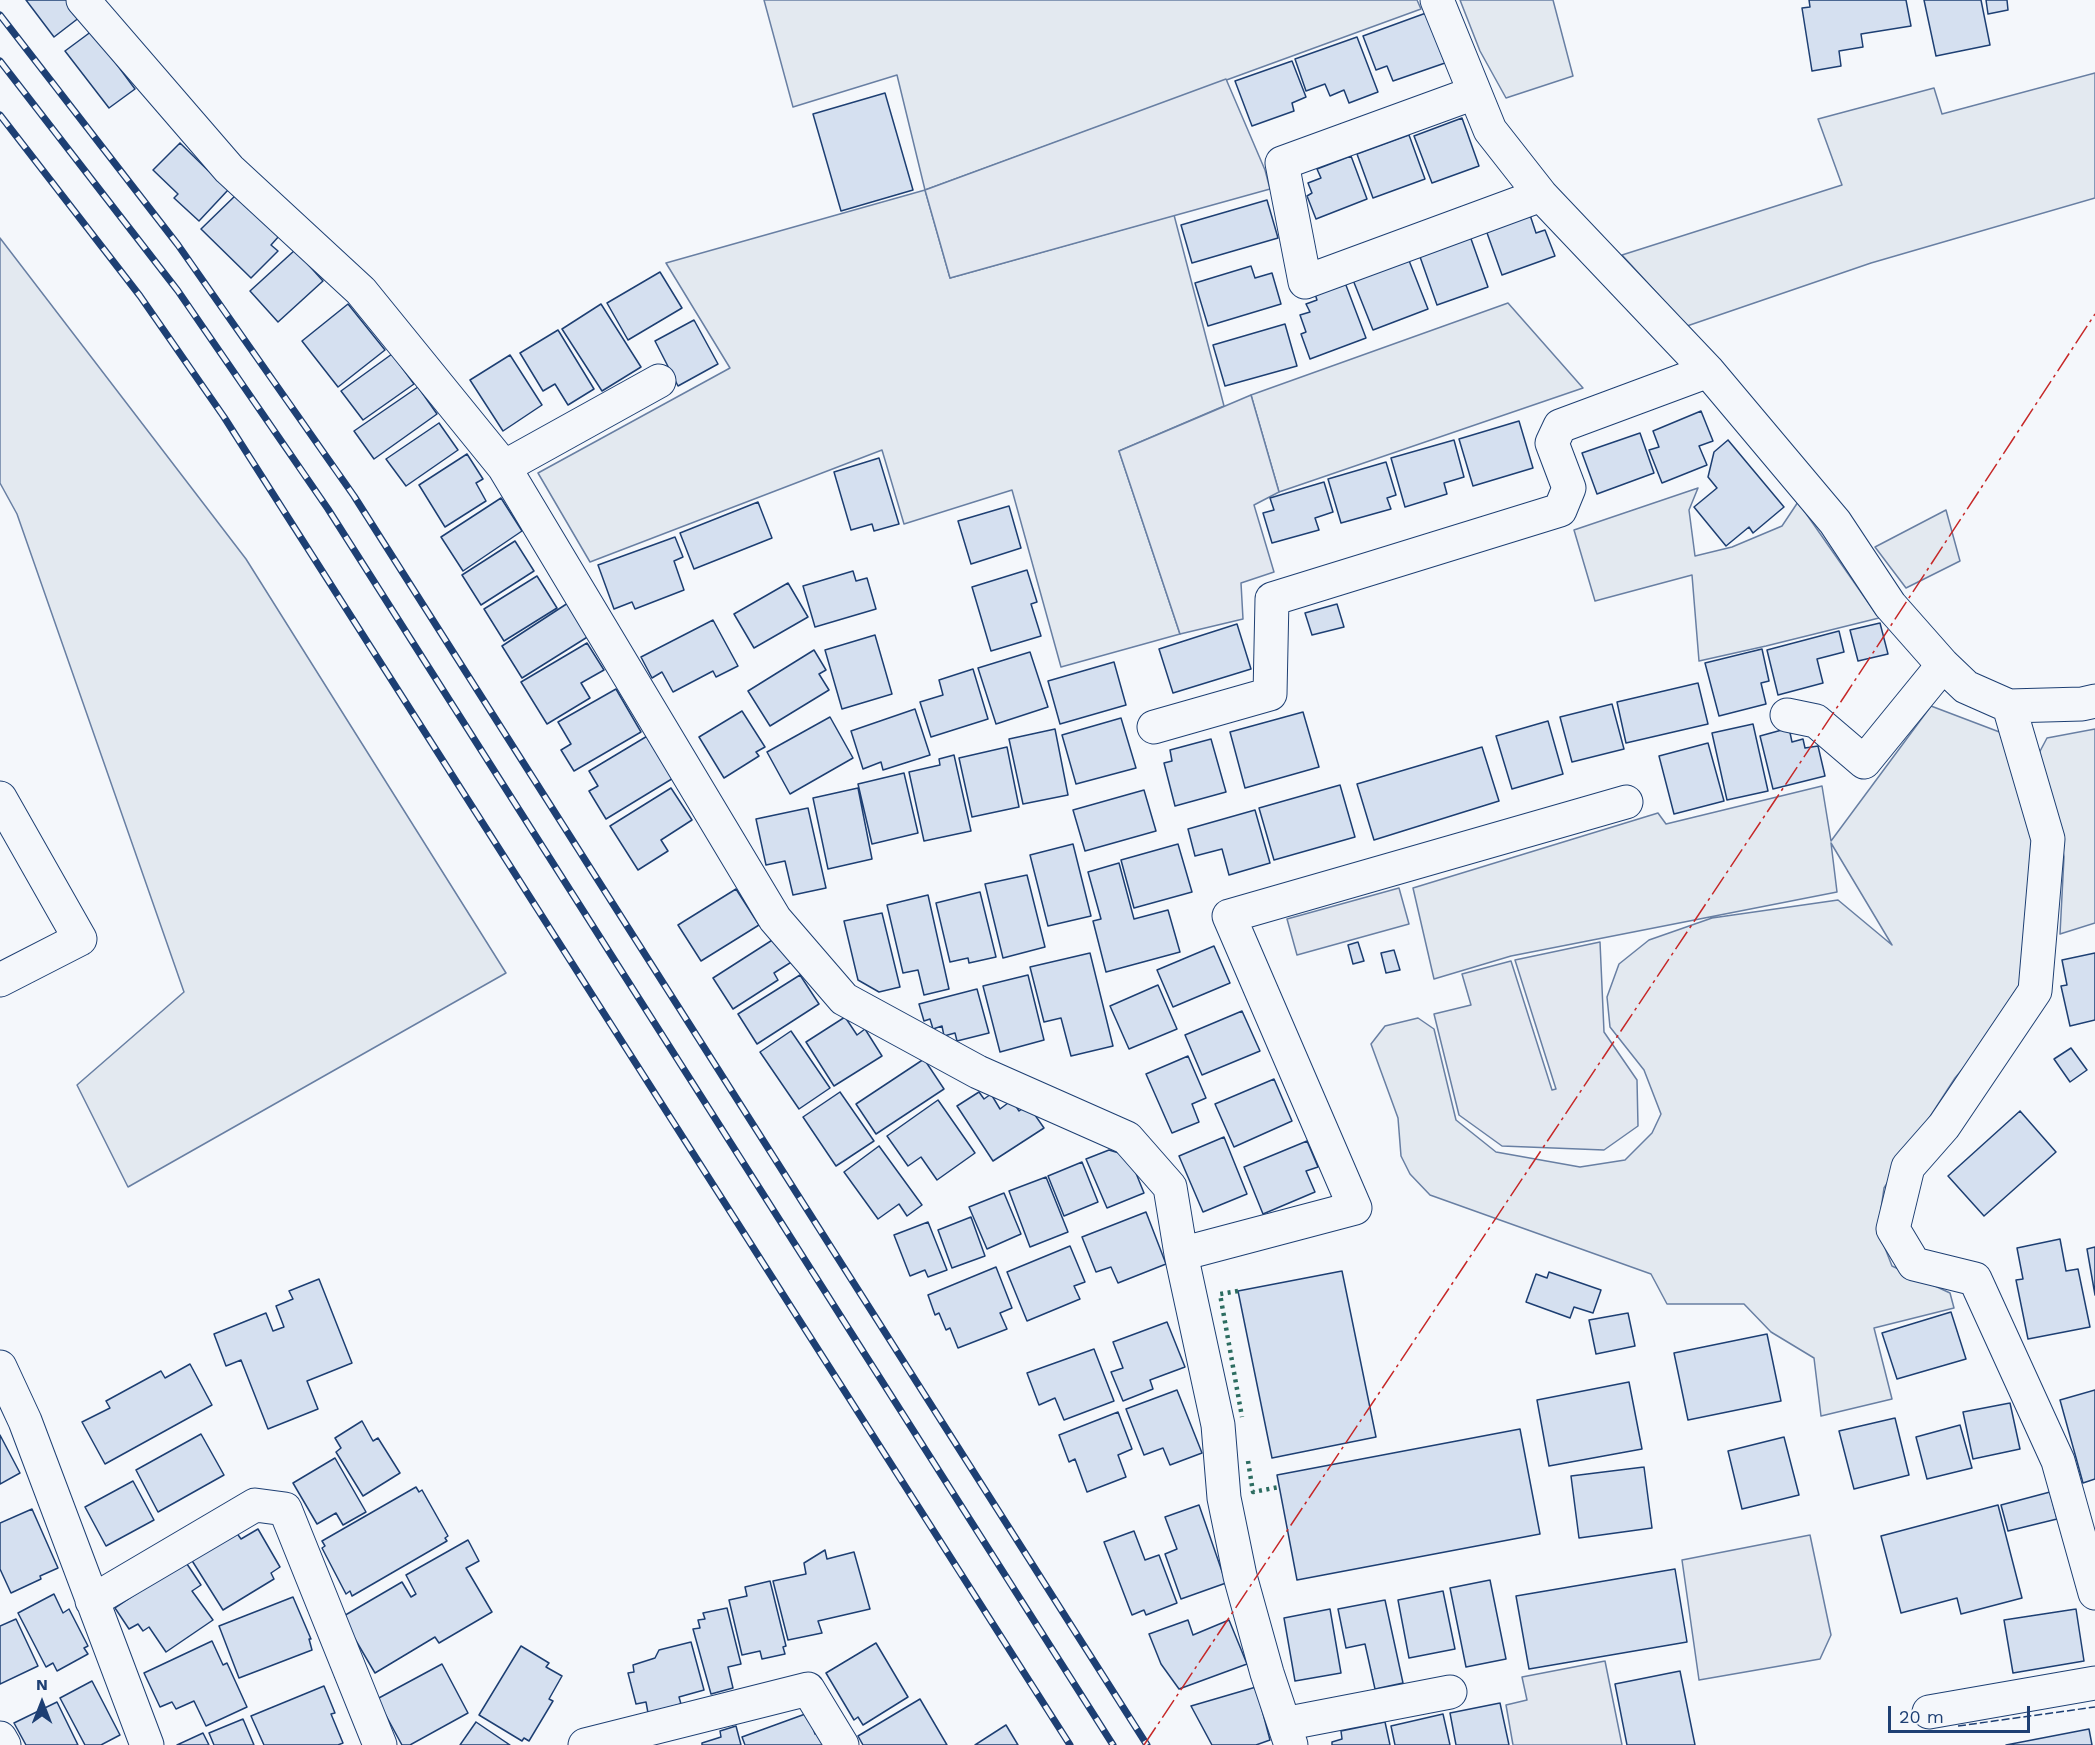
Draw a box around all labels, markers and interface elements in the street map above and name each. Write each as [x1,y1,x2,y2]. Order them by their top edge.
north arrow [12,1673,72,1733]
text: N [36,1675,48,1694]
scale bar [1891,1694,2034,1732]
text: 20 m [1899,1706,1944,1727]

